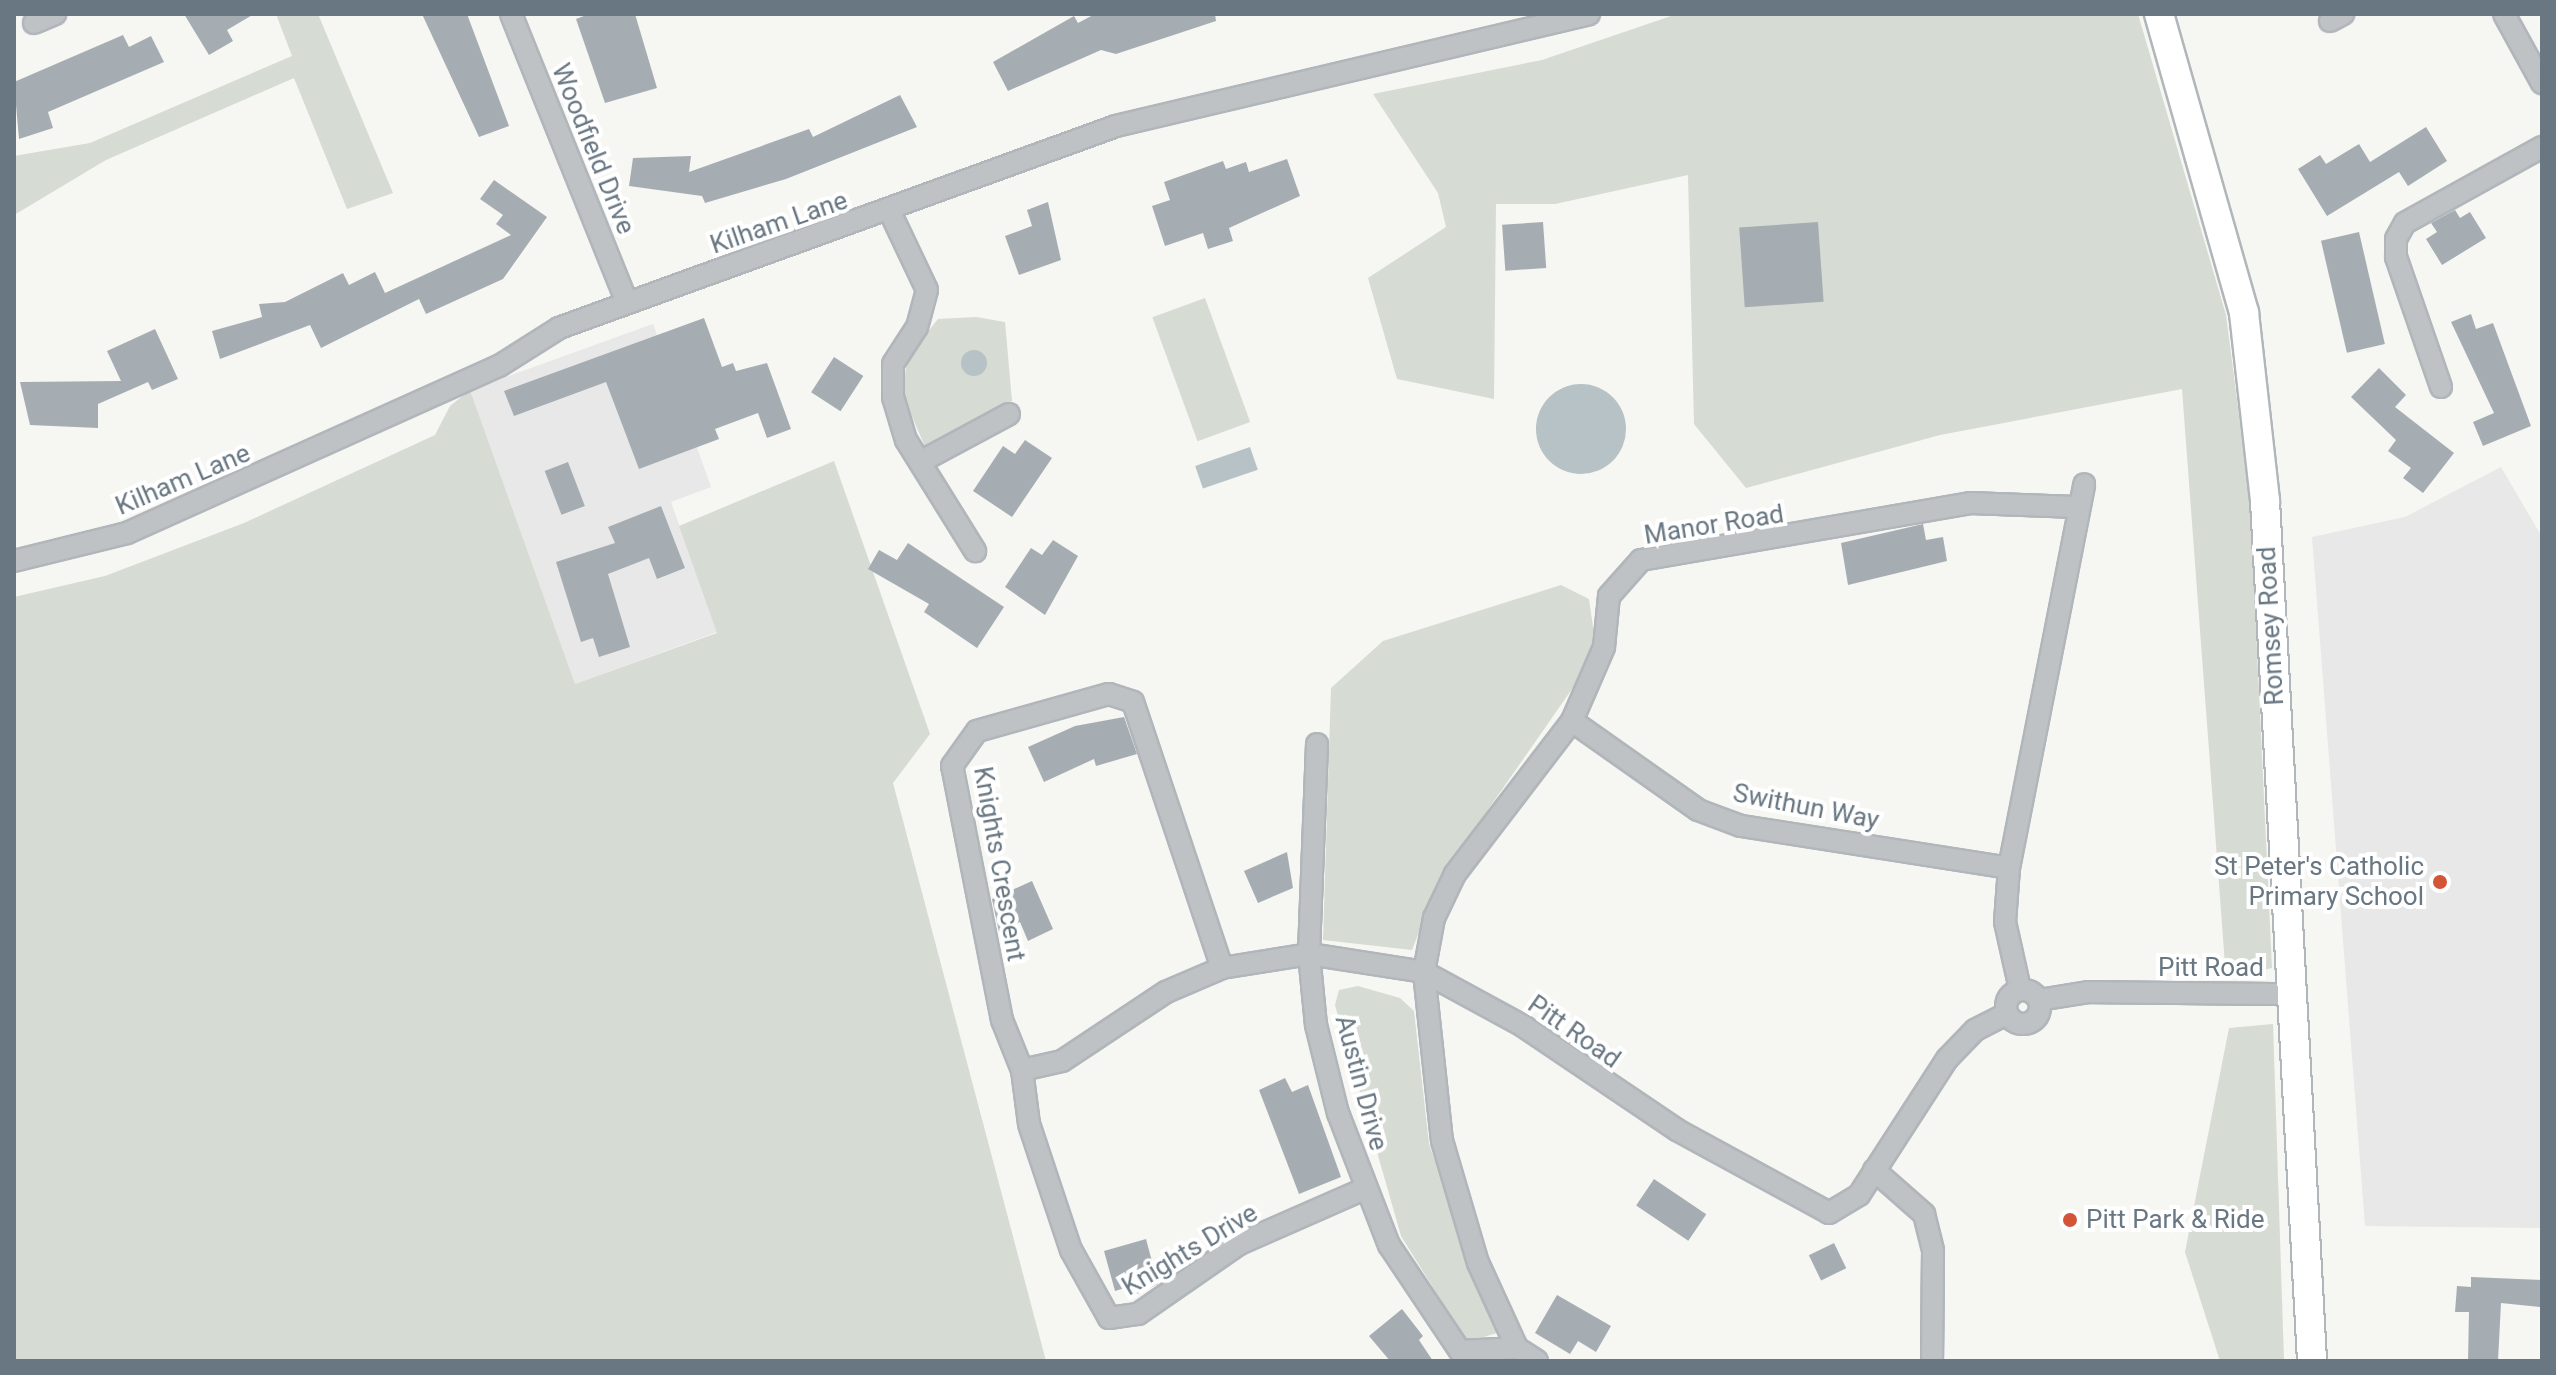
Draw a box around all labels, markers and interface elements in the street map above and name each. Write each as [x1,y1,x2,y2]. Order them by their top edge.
street label: Woodfield Drive [545,59,641,239]
street label: Kilham Lane [706,185,852,261]
street label: Kilham Lane [111,438,255,522]
street label: Manor Road [1642,499,1786,551]
street label: Romsey Road [2251,546,2291,706]
street label: Knights Crescent [967,764,1031,964]
street label: Swithun Way [1730,778,1882,836]
place label: St Peter's Catholic Primary School [2214,851,2424,912]
marker: St Peter's Catholic Primary School [2431,873,2449,891]
street label: Pitt Road [2158,952,2264,984]
street label: Pitt Road [1522,989,1626,1075]
street label: Austin Drive [1328,1012,1394,1154]
street label: Knights Drive [1117,1197,1263,1303]
place label: Pitt Park & Ride [2086,1204,2264,1236]
marker: Pitt Park & Ride [2061,1211,2079,1229]

